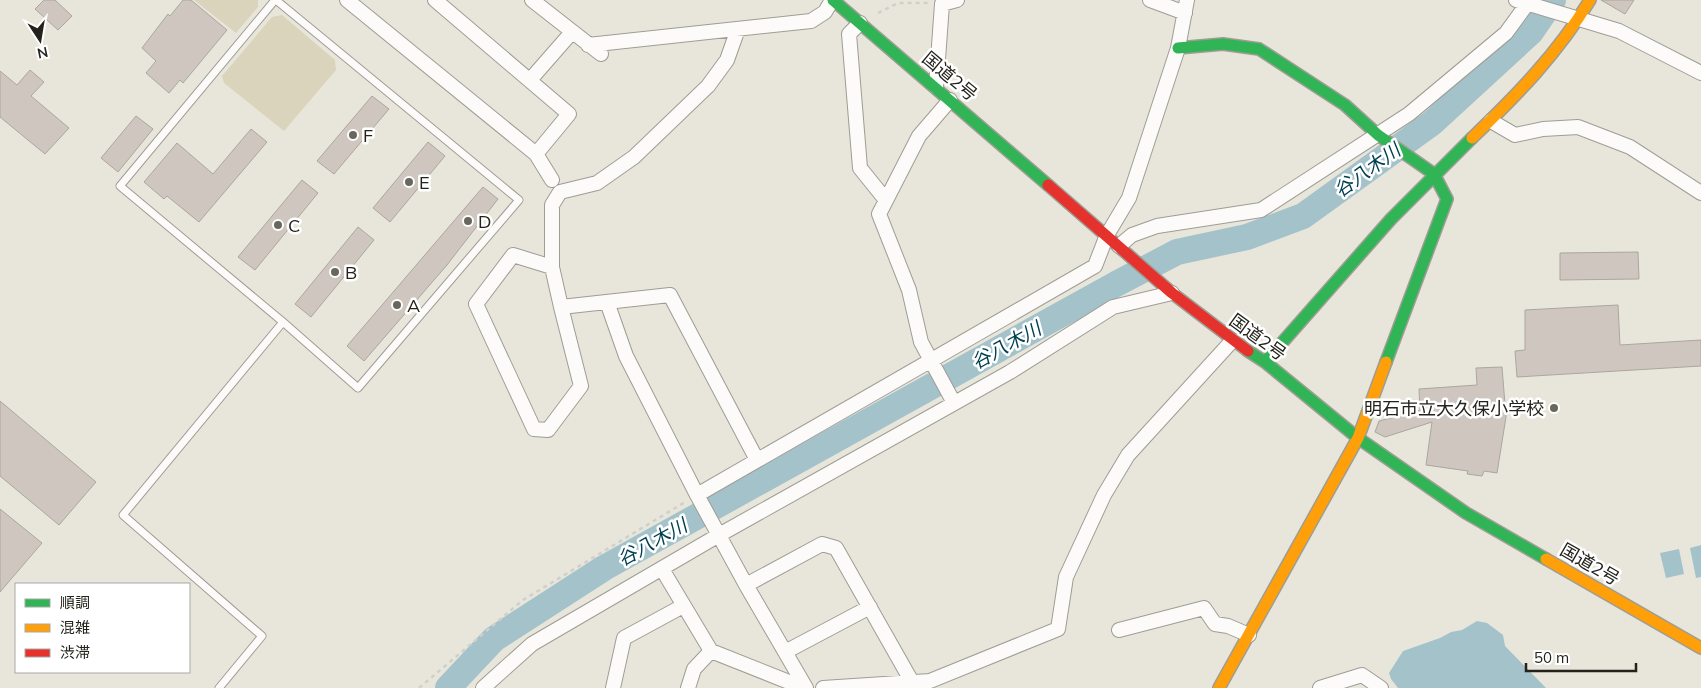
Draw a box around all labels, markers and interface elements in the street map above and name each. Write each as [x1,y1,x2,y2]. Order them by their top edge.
north arrow [15,15,65,65]
text: N [36,43,50,63]
street label: 国道2号 [918,46,982,106]
place label: F [363,124,373,147]
marker: F [347,129,359,141]
water label: 谷八木川 [1329,137,1406,202]
place label: E [419,171,430,194]
marker: E [403,176,415,188]
place label: D [478,210,491,233]
place label: C [288,214,300,237]
marker: D [462,215,474,227]
marker: C [272,219,284,231]
place label: B [345,261,357,284]
marker: B [329,266,341,278]
place label: A [407,294,420,317]
marker: A [391,299,403,311]
street label: 国道2号 [1225,309,1291,365]
water label: 谷八木川 [967,315,1047,374]
place label: 明石市立大久保小学校 [1364,397,1544,420]
marker: 明石市立大久保小学校 [1548,402,1560,414]
water label: 谷八木川 [613,512,693,571]
street label: 国道2号 [1556,538,1624,590]
legend [15,583,190,673]
text: 順調 [60,593,90,612]
text: 混雑 [60,618,90,637]
scale bar [1526,640,1636,672]
text: 渋滞 [60,643,90,662]
text: 50 m [1534,648,1569,667]

